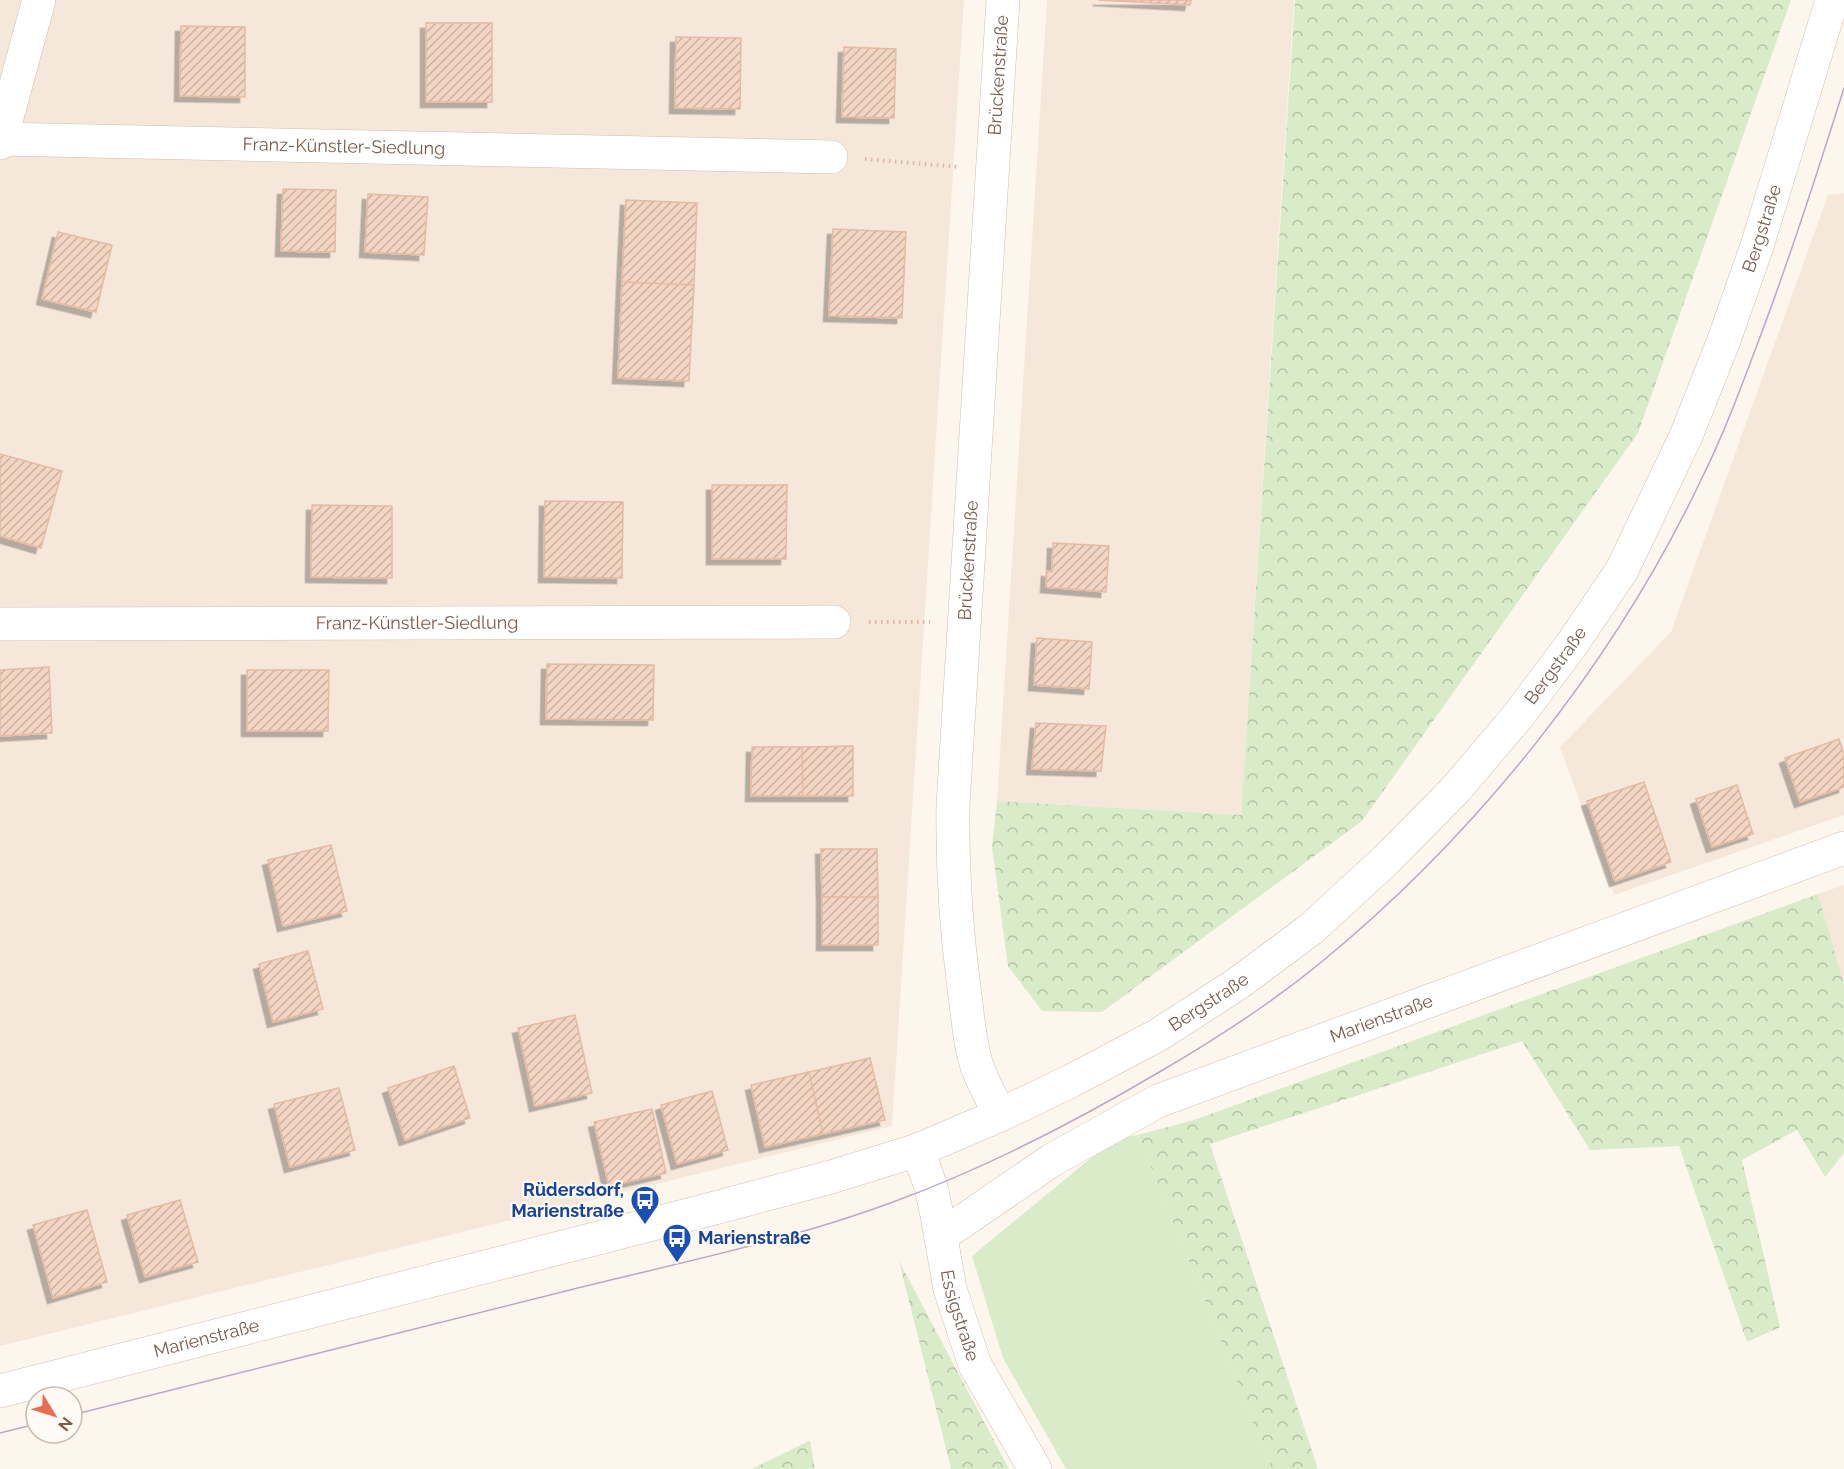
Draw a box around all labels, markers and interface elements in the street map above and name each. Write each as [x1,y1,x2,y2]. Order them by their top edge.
street label: Brückenstraße [984,14,1012,136]
street label: Franz-Künstler-Siedlung [242,133,445,159]
street label: Bergstraße [1738,181,1785,275]
street label: Brückenstraße [953,499,982,621]
street label: Franz-Künstler-Siedlung [316,612,518,633]
street label: Bergstraße [1520,622,1591,708]
street label: Bergstraße [1165,968,1253,1035]
street label: Marienstraße [1327,989,1436,1047]
place label: Rüdersdorf, Marienstraße [511,1179,624,1221]
bus stop icon: Rüdersdorf, Marienstraße [629,1184,661,1226]
bus stop icon: Marienstraße [661,1222,693,1264]
place label: Marienstraße [698,1227,811,1248]
street label: Essigstraße [937,1268,984,1364]
street label: Marienstraße [151,1314,262,1361]
north arrow [24,1385,84,1445]
text: N [54,1413,77,1435]

